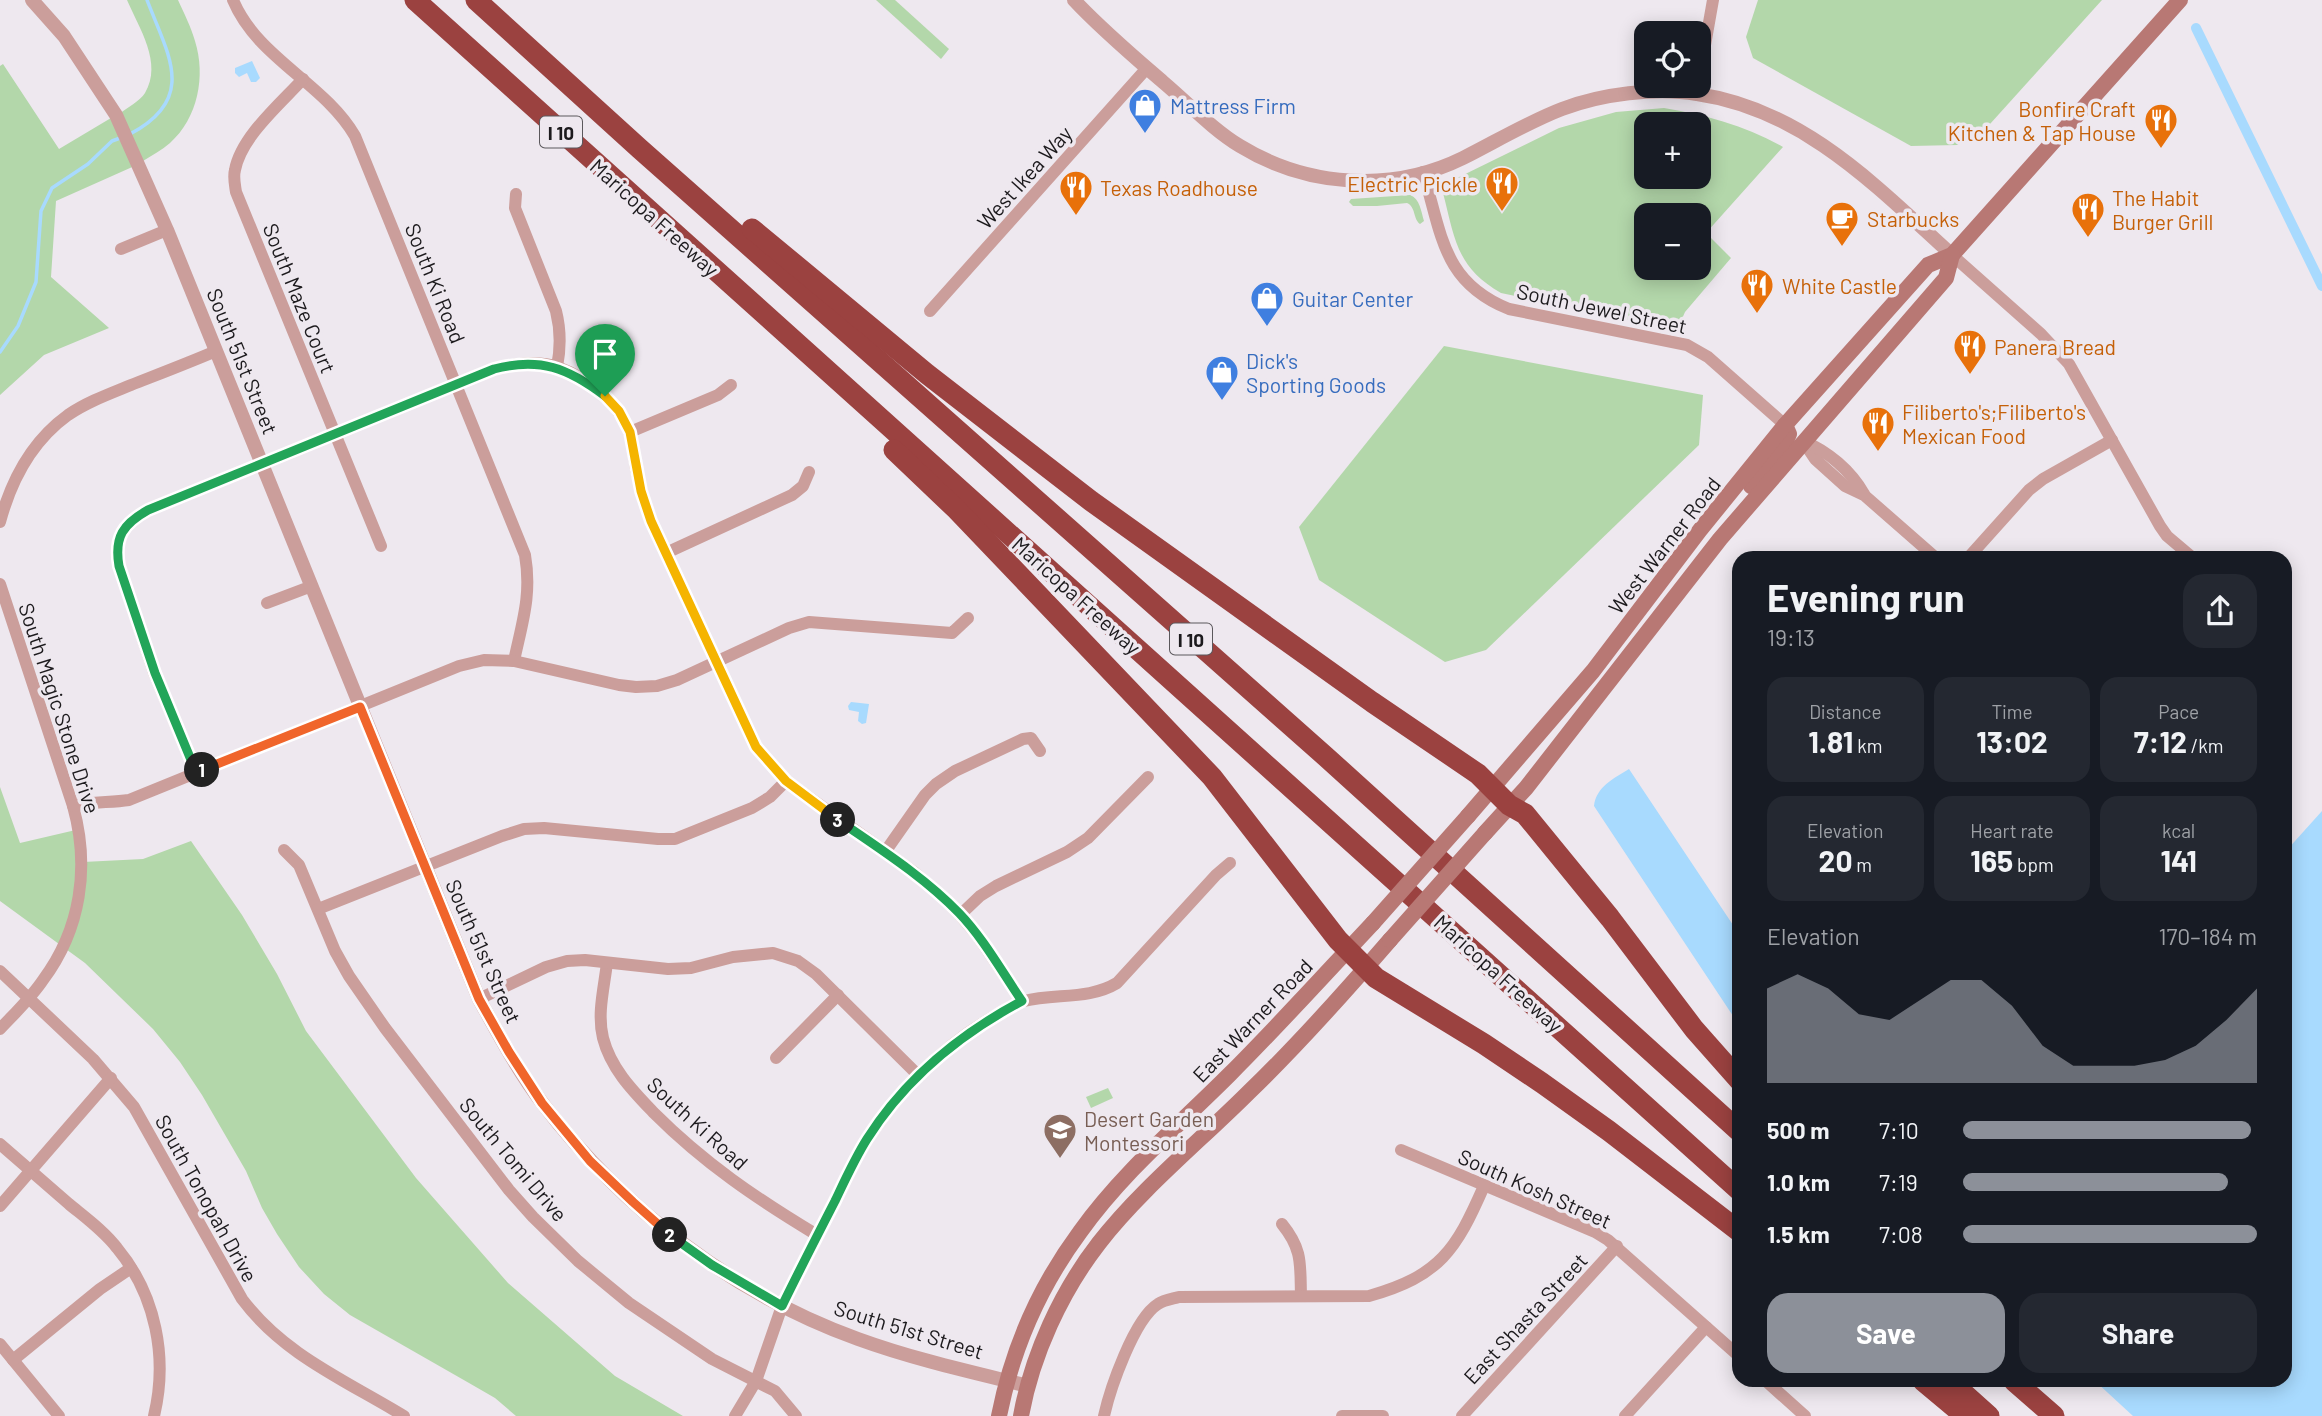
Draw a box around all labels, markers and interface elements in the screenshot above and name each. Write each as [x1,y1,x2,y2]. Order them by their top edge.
map controls [1634,21,1711,280]
button: locate [1634,21,1711,98]
shop icon: Mattress Firm [1126,86,1164,135]
place label: Mattress Firm [1170,93,1296,118]
place label: Bonfire Craft Kitchen & Tap House [1948,96,2136,145]
restaurant icon: Bonfire Craft Kitchen & Tap House [2142,101,2180,150]
button: + [1634,112,1711,189]
road number: I 10 [540,116,582,148]
street label: West Ikea Way [971,120,1077,234]
street label: Maricopa Freeway [586,153,725,281]
restaurant icon: Electric Pickle [1483,164,1521,213]
restaurant icon: Texas Roadhouse [1057,168,1095,217]
place label: Electric Pickle [1347,171,1478,196]
place label: Texas Roadhouse [1100,175,1258,200]
place label: The Habit Burger Grill [2112,185,2213,234]
restaurant icon: The Habit Burger Grill [2069,190,2107,239]
cafe icon: Starbucks [1823,199,1861,248]
button: − [1634,203,1711,280]
place label: Starbucks [1867,206,1959,231]
street label: South Maze Court [259,219,341,377]
street label: South Ki Road [401,219,471,347]
restaurant icon: White Castle [1738,266,1776,315]
place label: White Castle [1782,273,1897,298]
street label: South Jewel Street [1515,278,1689,338]
shop icon: Guitar Center [1248,279,1286,328]
street label: South 51st Street [202,284,284,438]
place label: Guitar Center [1292,286,1413,311]
pin [575,324,635,396]
restaurant icon: Panera Bread [1951,327,1989,376]
place label: Panera Bread [1994,334,2116,359]
icon: arrive [586,335,624,373]
place label: Dick's Sporting Goods [1246,348,1386,397]
shop icon: Dick's Sporting Goods [1203,353,1241,402]
place label: Filiberto's;Filiberto's Mexican Food [1902,399,2086,448]
restaurant icon: Filiberto's;Filiberto's Mexican Food [1859,404,1897,453]
street label: West Warner Road [1603,472,1725,618]
street label: Maricopa Freeway [1008,531,1147,659]
text: Evening run [1767,574,1965,620]
button: share [2183,574,2257,648]
street label: South Magic Stone Drive [14,600,106,816]
text: 19:13 [1767,623,1815,651]
road number: I 10 [1170,624,1212,654]
text: Distance [1809,700,1882,723]
text: Time [1991,700,2033,723]
text: Pace [2158,700,2199,723]
text: 1.81 [1808,723,1853,759]
text: 13:02 [1976,723,2048,759]
text: 7:12 [2134,723,2187,759]
text: km [1853,734,1882,757]
text: /km [2187,734,2224,757]
pin: 1 [184,752,220,788]
text: 1 [198,758,205,781]
pin: 3 [820,802,856,838]
text: 3 [832,808,843,831]
text: Elevation [1807,819,1884,842]
text: Heart rate [1970,819,2054,842]
text: kcal [2162,819,2195,842]
text: 20 [1819,842,1853,878]
text: 165 [1970,842,2013,878]
text: 141 [2160,842,2197,878]
text: m [1853,853,1872,876]
text: bpm [2013,853,2054,876]
street label: South 51st Street [441,875,527,1027]
street label: Maricopa Freeway [1430,909,1569,1037]
text: Elevation [1767,922,1860,950]
text: 170–184 m [2158,922,2257,950]
street label: East Warner Road [1187,953,1317,1087]
street label: South Ki Road [642,1071,754,1175]
street label: South Tomi Drive [455,1092,573,1226]
place label: Desert Garden Montessori [1084,1106,1214,1155]
street label: South Tonopah Drive [151,1110,263,1286]
school or university icon: Desert Garden Montessori [1041,1111,1079,1160]
text: 500 m [1767,1116,1829,1144]
text: 7:10 [1879,1116,1919,1144]
street label: South Kosh Street [1455,1143,1615,1233]
text: 1.0 km [1767,1168,1830,1196]
text: 7:19 [1879,1168,1918,1196]
pin: 2 [652,1218,688,1252]
text: 1.5 km [1767,1220,1830,1248]
text: 7:08 [1879,1220,1923,1248]
text: 2 [664,1223,675,1246]
street label: East Shasta Street [1458,1247,1592,1389]
button: Save [1767,1293,2005,1373]
button: Share [2019,1293,2257,1373]
street label: South 51st Street [831,1294,987,1364]

